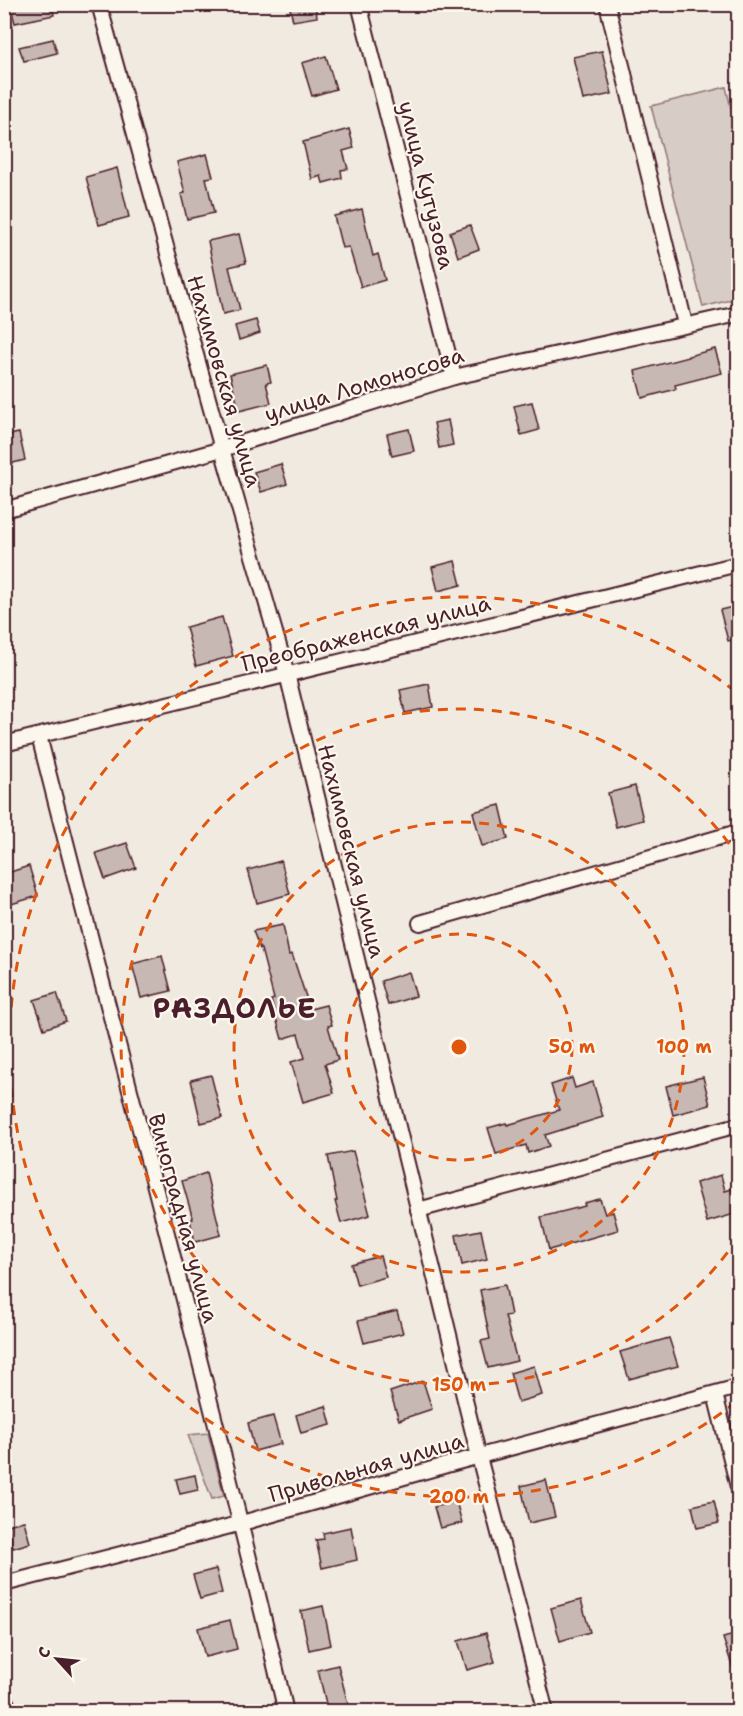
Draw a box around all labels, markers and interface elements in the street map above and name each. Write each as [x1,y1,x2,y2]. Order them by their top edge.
street label: улица Кутузова [392,98,462,273]
street label: Нахимовская улица [180,272,269,491]
street label: улица Ломоносова [261,340,468,429]
street label: Преображенская улица [238,588,494,679]
street label: Нахимовская улица [311,741,392,961]
district label: РАЗДОЛЬЕ [153,989,317,1027]
text: 50 m [549,1035,596,1059]
text: 100 m [656,1035,712,1059]
centre of rings [449,1037,469,1057]
street label: Виноградная улица [142,1110,226,1326]
text: 150 m [432,1373,487,1397]
street label: Привольная улица [265,1426,467,1509]
text: 200 m [429,1485,490,1509]
north arrow [27,1629,87,1689]
text: С [32,1643,56,1662]

